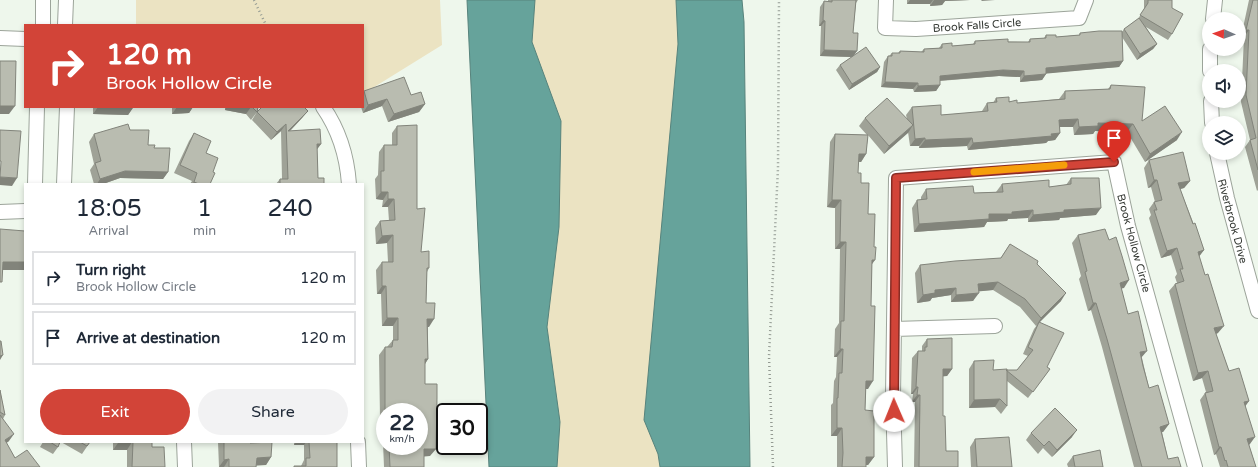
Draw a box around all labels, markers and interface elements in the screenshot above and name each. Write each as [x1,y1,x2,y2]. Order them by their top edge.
north arrow [1202,12,1246,56]
map controls [1202,12,1246,160]
street label: Brook Falls Circle [932,16,1022,35]
text: 120 m [106,38,192,72]
icon: right [40,40,92,92]
button: sound [1202,64,1246,108]
text: Brook Hollow Circle [106,72,272,94]
button: layers [1202,116,1246,160]
pin [1097,121,1131,162]
icon: arrive [1103,127,1125,149]
street label: Riverbrook Drive [1215,177,1250,265]
street label: Brook Hollow Circle [1114,192,1153,294]
text: 18:05 [75,194,142,223]
text: 1 [197,194,212,223]
text: 240 [267,194,313,223]
text: Arrival [88,223,129,239]
text: min [193,223,216,239]
text: m [284,223,296,239]
text: Turn right [76,261,146,279]
icon: right [42,267,64,289]
text: 120 m [300,269,346,287]
text: Brook Hollow Circle [76,279,196,295]
icon: arrive [42,327,64,349]
text: Arrive at destination [76,329,220,347]
text: 120 m [300,329,346,347]
button: Exit [40,389,190,435]
button: Share [198,389,348,435]
position arrow [873,390,915,432]
speed limit sign: 30 [436,403,488,455]
text: 22 [389,412,415,436]
text: km/h [389,433,415,445]

